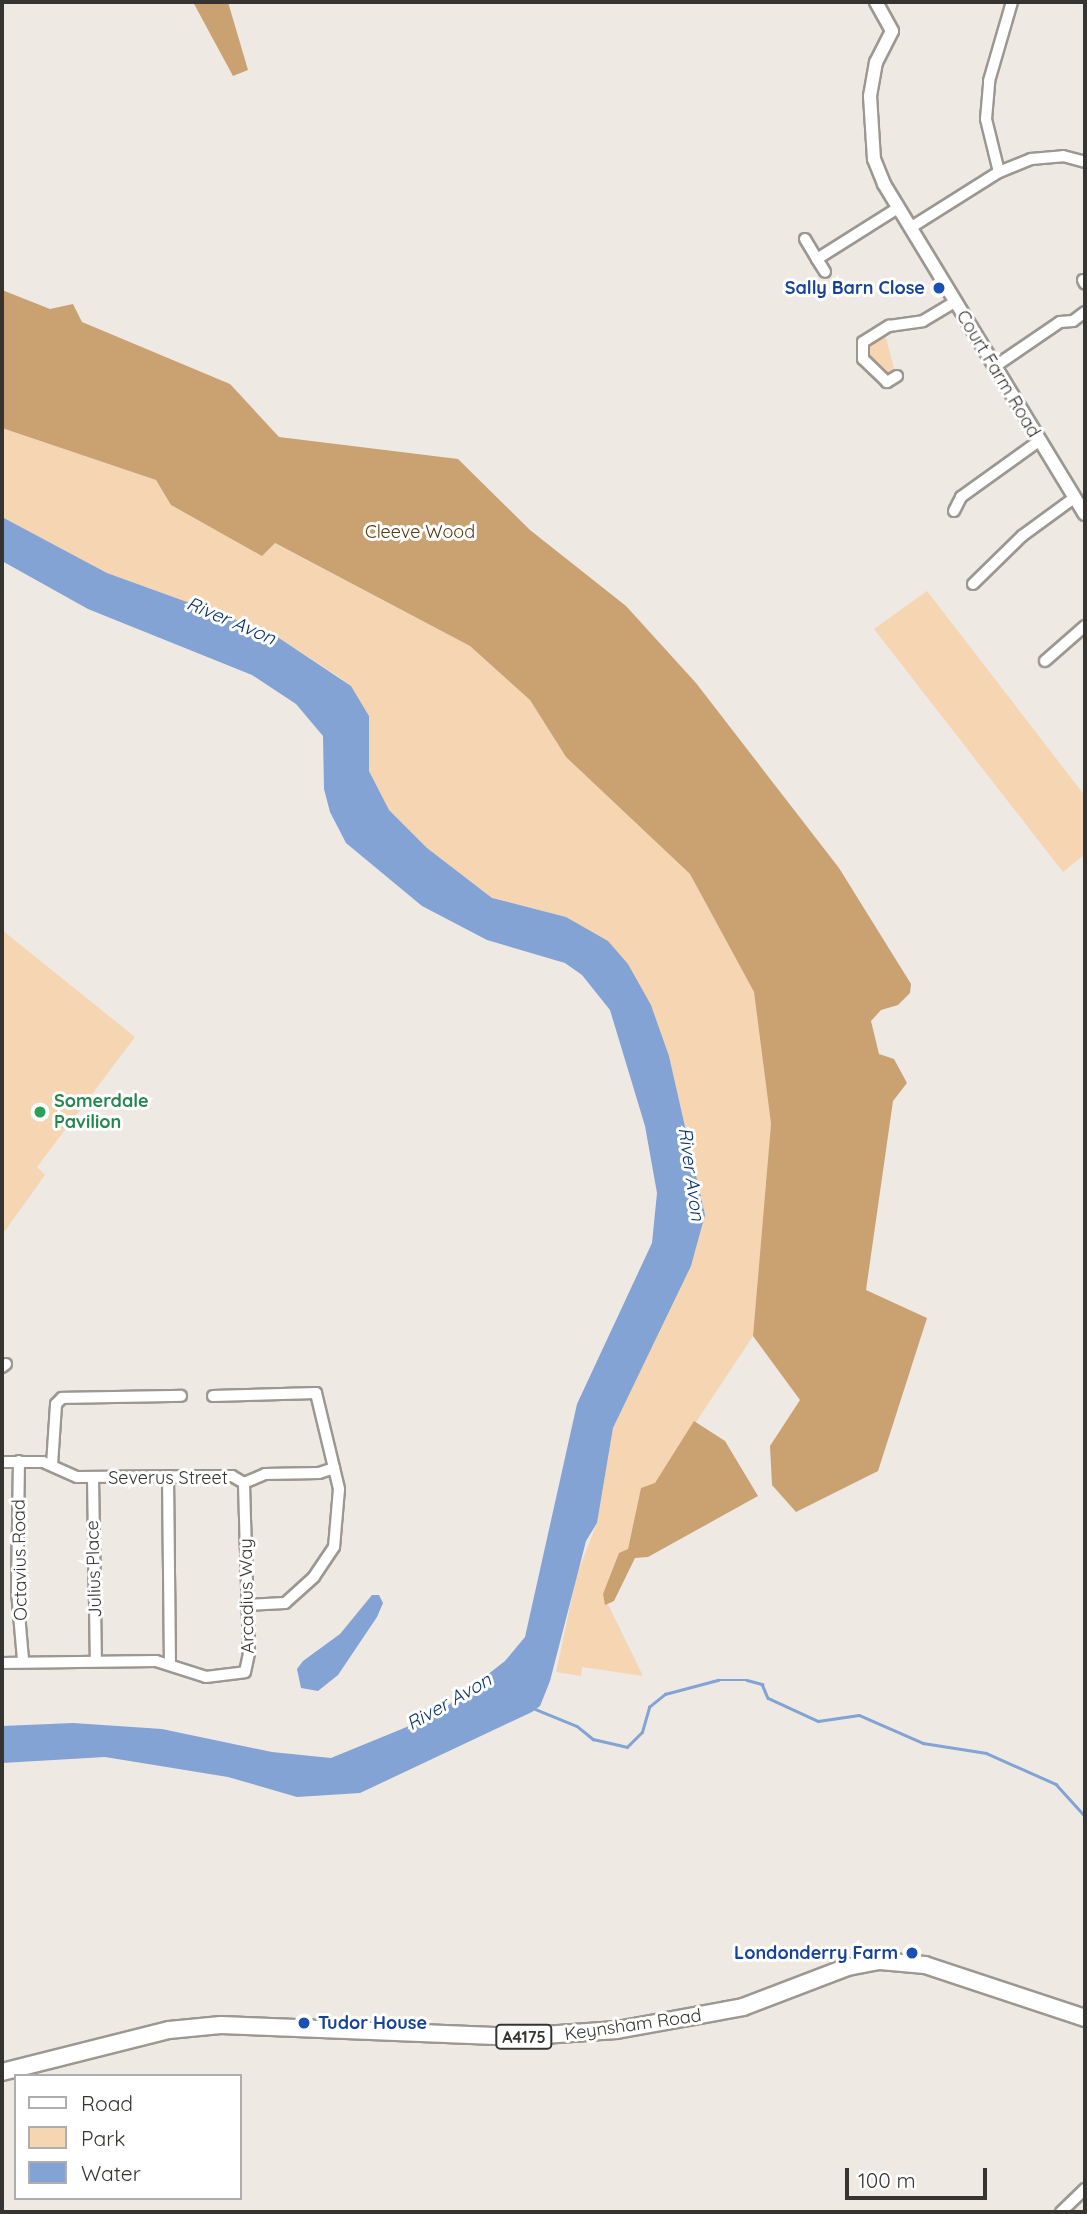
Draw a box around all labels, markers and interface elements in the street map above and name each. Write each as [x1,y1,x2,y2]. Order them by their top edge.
place label: Sally Barn Close [785,277,925,299]
marker: Sally Barn Close [931,280,947,296]
street label: Court Farm Road [952,307,1044,441]
park label: Cleeve Wood [365,521,475,543]
water label: River Avon [183,592,279,650]
place label: Somerdale Pavilion [54,1091,149,1134]
marker: Somerdale Pavilion [32,1104,48,1120]
water label: River Avon [673,1126,709,1222]
street label: Severus Street [108,1467,228,1489]
street label: Octavius Road [8,1499,32,1621]
street label: Julius Place [82,1520,106,1618]
street label: Arcadius Way [235,1538,259,1654]
water label: River Avon [403,1669,495,1735]
place label: Londonderry Farm [734,1942,898,1964]
marker: Londonderry Farm [904,1945,920,1961]
street label: Keynsham Road [563,2005,703,2045]
place label: Tudor House [318,2012,427,2034]
marker: Tudor House [296,2015,312,2031]
road number: A4175 [494,2024,554,2050]
legend [14,2074,242,2200]
text: Road [81,2090,133,2116]
text: Park [81,2125,125,2151]
scale bar [849,2154,991,2198]
text: Water [81,2160,141,2186]
text: 100 m [858,2167,916,2193]

